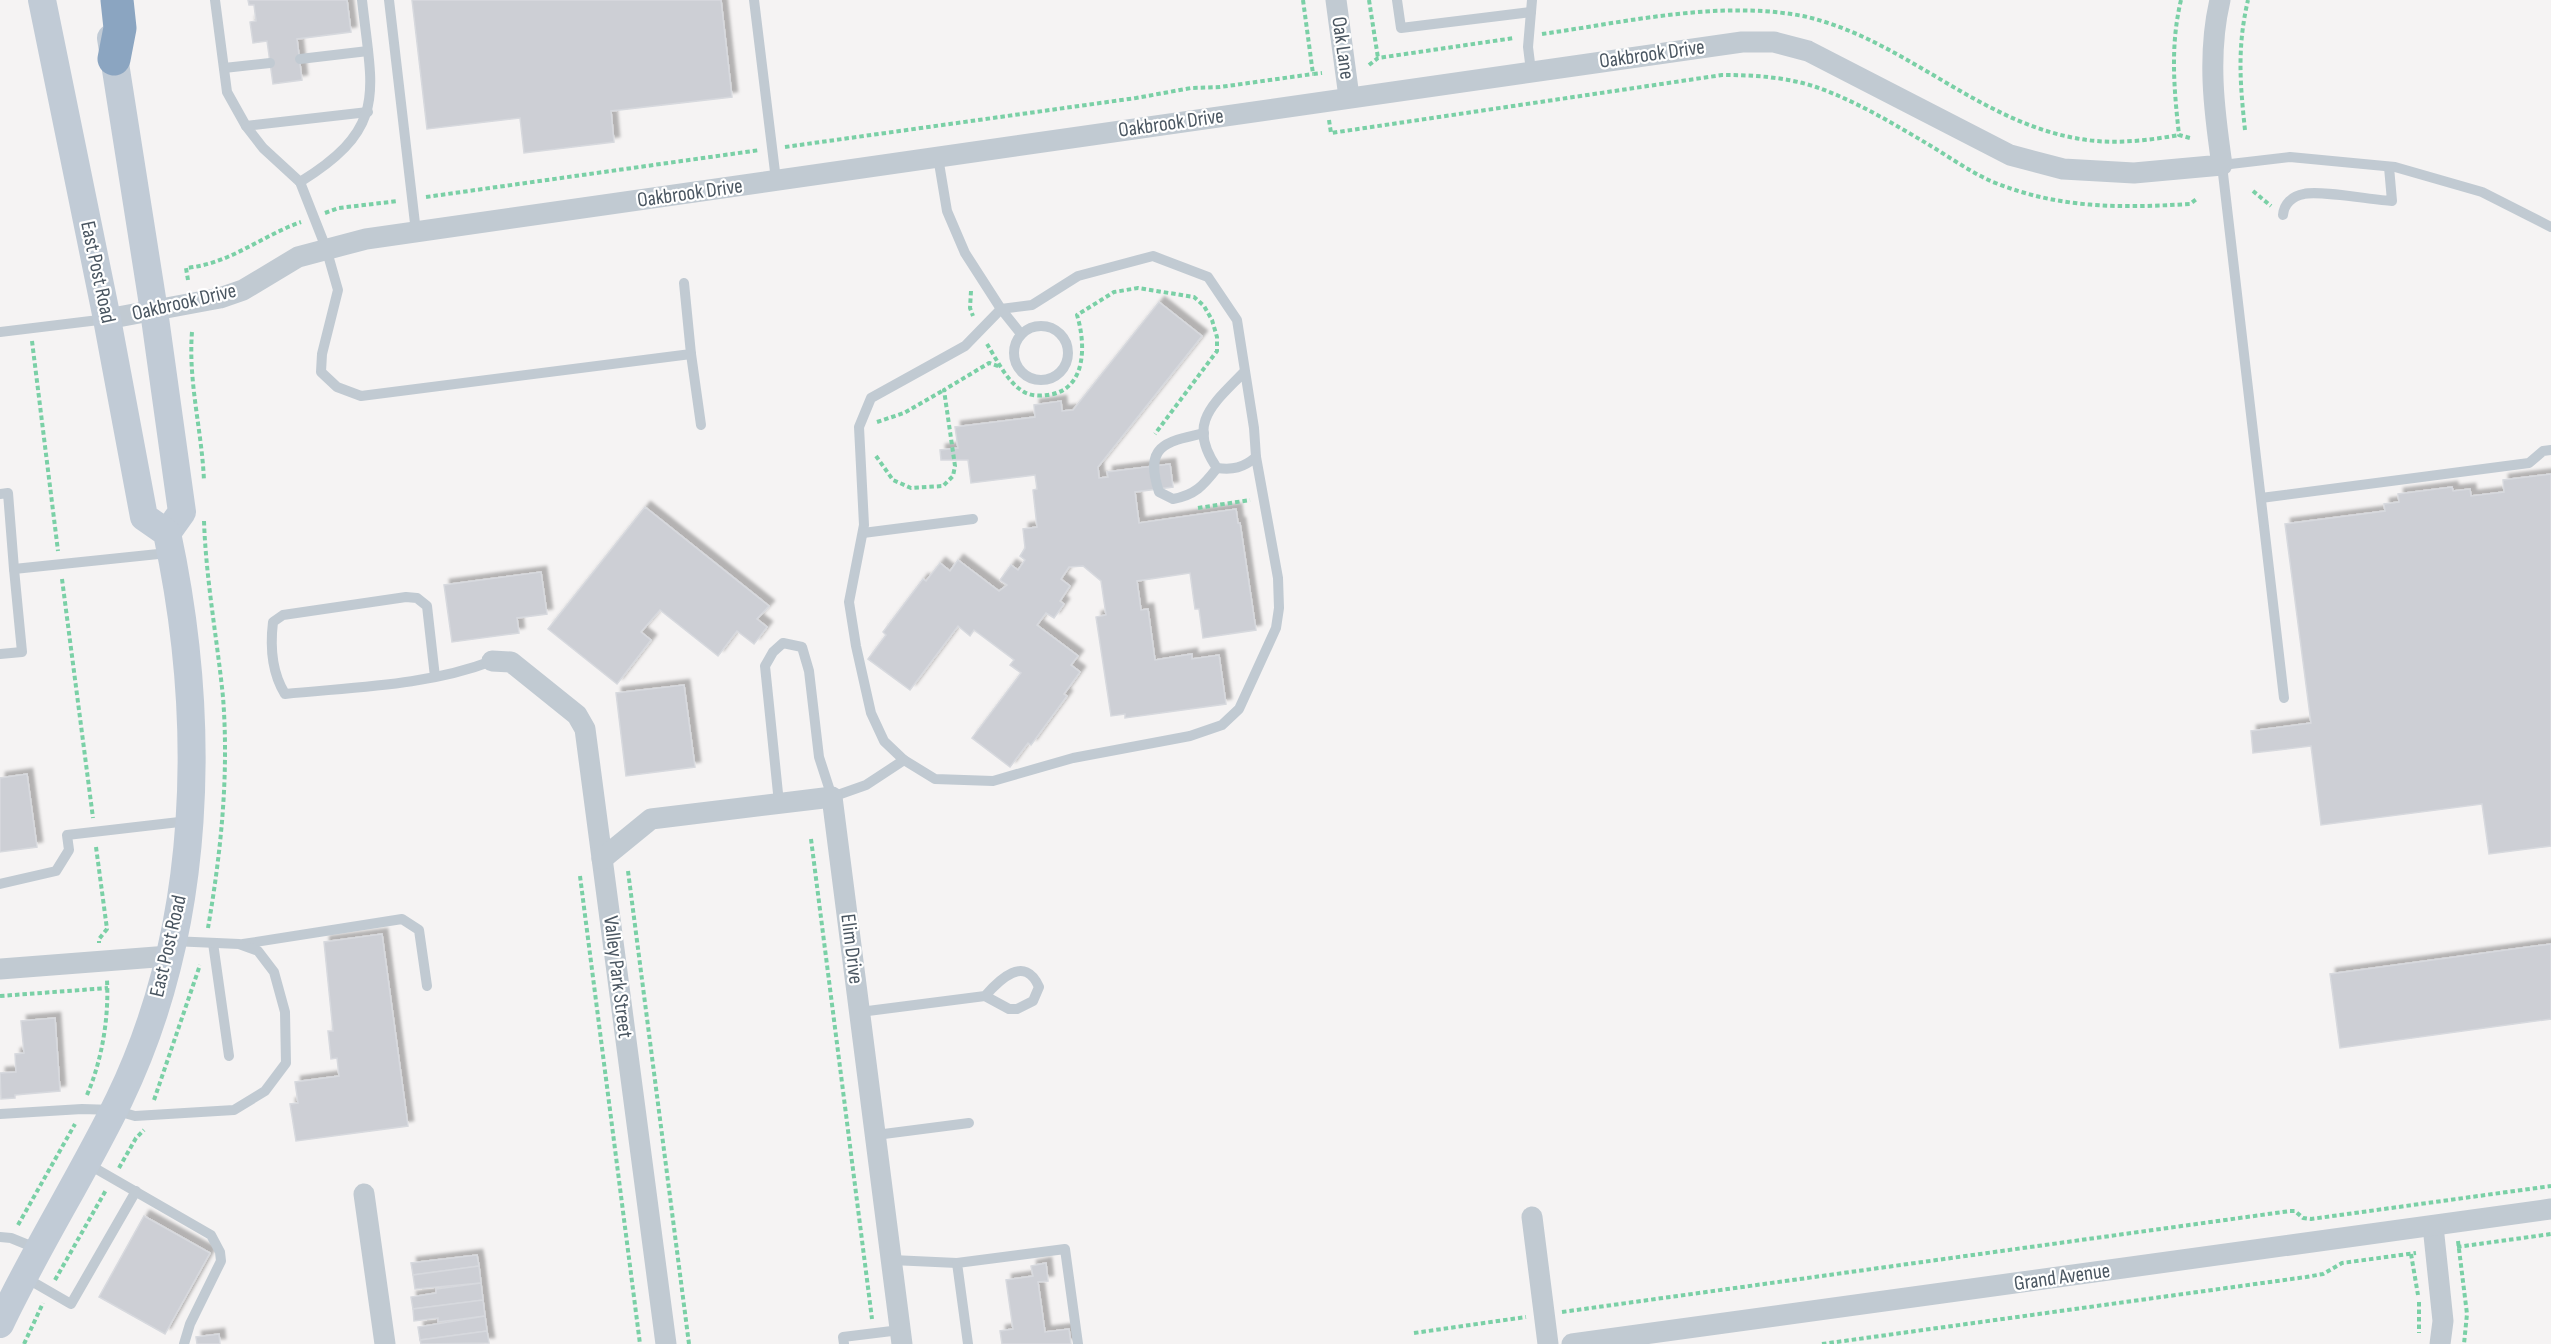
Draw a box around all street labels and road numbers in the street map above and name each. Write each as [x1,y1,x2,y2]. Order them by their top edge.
street label: Oak Lane [1326,15,1360,81]
street label: Oakbrook Drive [1598,34,1706,74]
street label: Oakbrook Drive [1117,103,1225,143]
street label: Oakbrook Drive [636,173,744,213]
street label: East Post Road [75,219,121,325]
street label: Oakbrook Drive [129,278,239,326]
street label: East Post Road [144,893,192,999]
street label: Elim Drive [835,913,869,985]
street label: Valley Park Street [598,915,638,1039]
street label: Grand Avenue [2012,1258,2112,1296]

